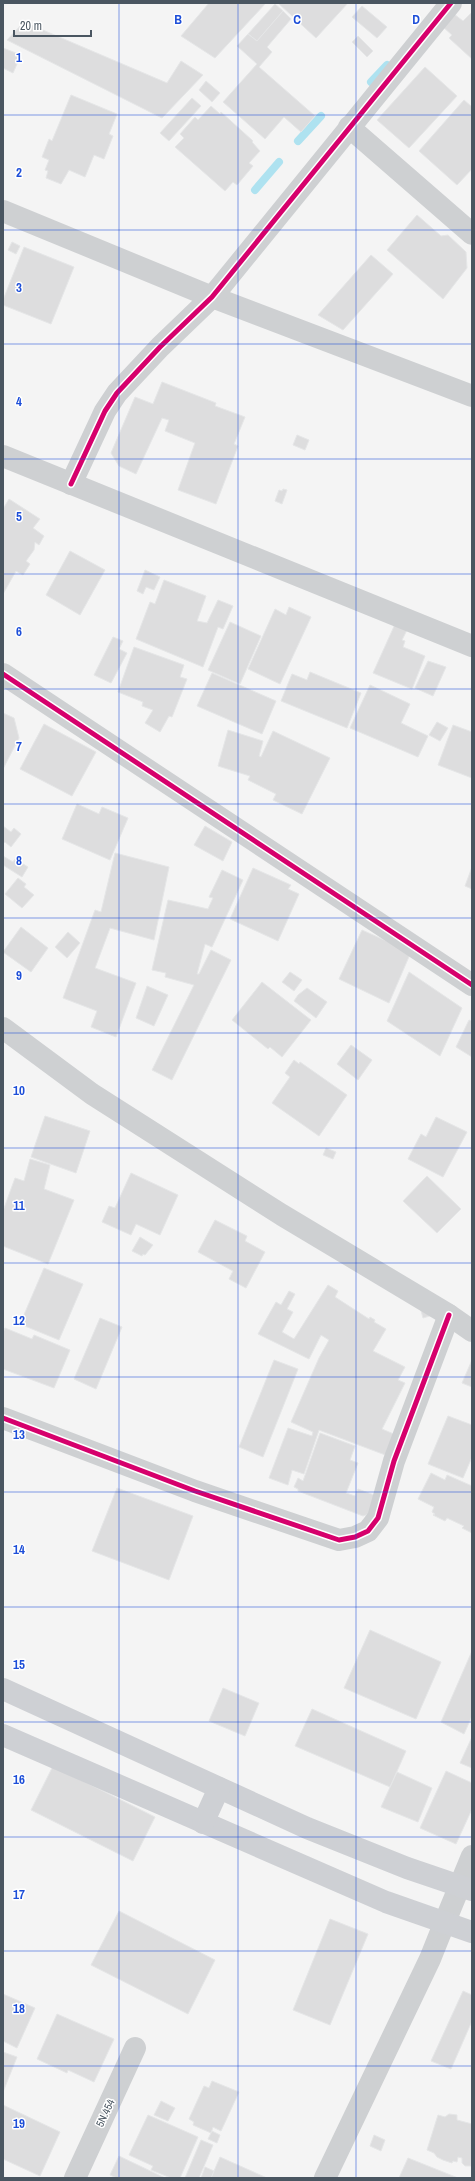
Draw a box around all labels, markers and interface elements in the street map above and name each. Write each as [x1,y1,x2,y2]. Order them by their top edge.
text: B [174,11,182,28]
text: C [293,11,301,28]
text: D [412,11,420,28]
scale bar [14,12,91,38]
text: 20 m [20,18,42,34]
text: 1 [16,49,22,66]
text: 2 [16,164,22,181]
text: 3 [16,279,22,296]
text: 4 [16,393,22,410]
text: 5 [16,508,22,525]
text: 6 [16,623,22,640]
text: 7 [16,738,22,755]
text: 8 [16,852,22,869]
text: 9 [16,967,22,984]
text: 10 [13,1082,25,1099]
text: 11 [13,1197,25,1214]
text: 12 [13,1312,25,1329]
text: 13 [13,1426,25,1443]
text: 14 [13,1541,25,1558]
text: 15 [13,1656,25,1673]
text: 16 [13,1771,25,1788]
text: 17 [13,1886,25,1903]
text: 18 [13,2000,25,2017]
street label: 5N.454 [93,2097,117,2129]
text: 19 [13,2115,25,2132]

